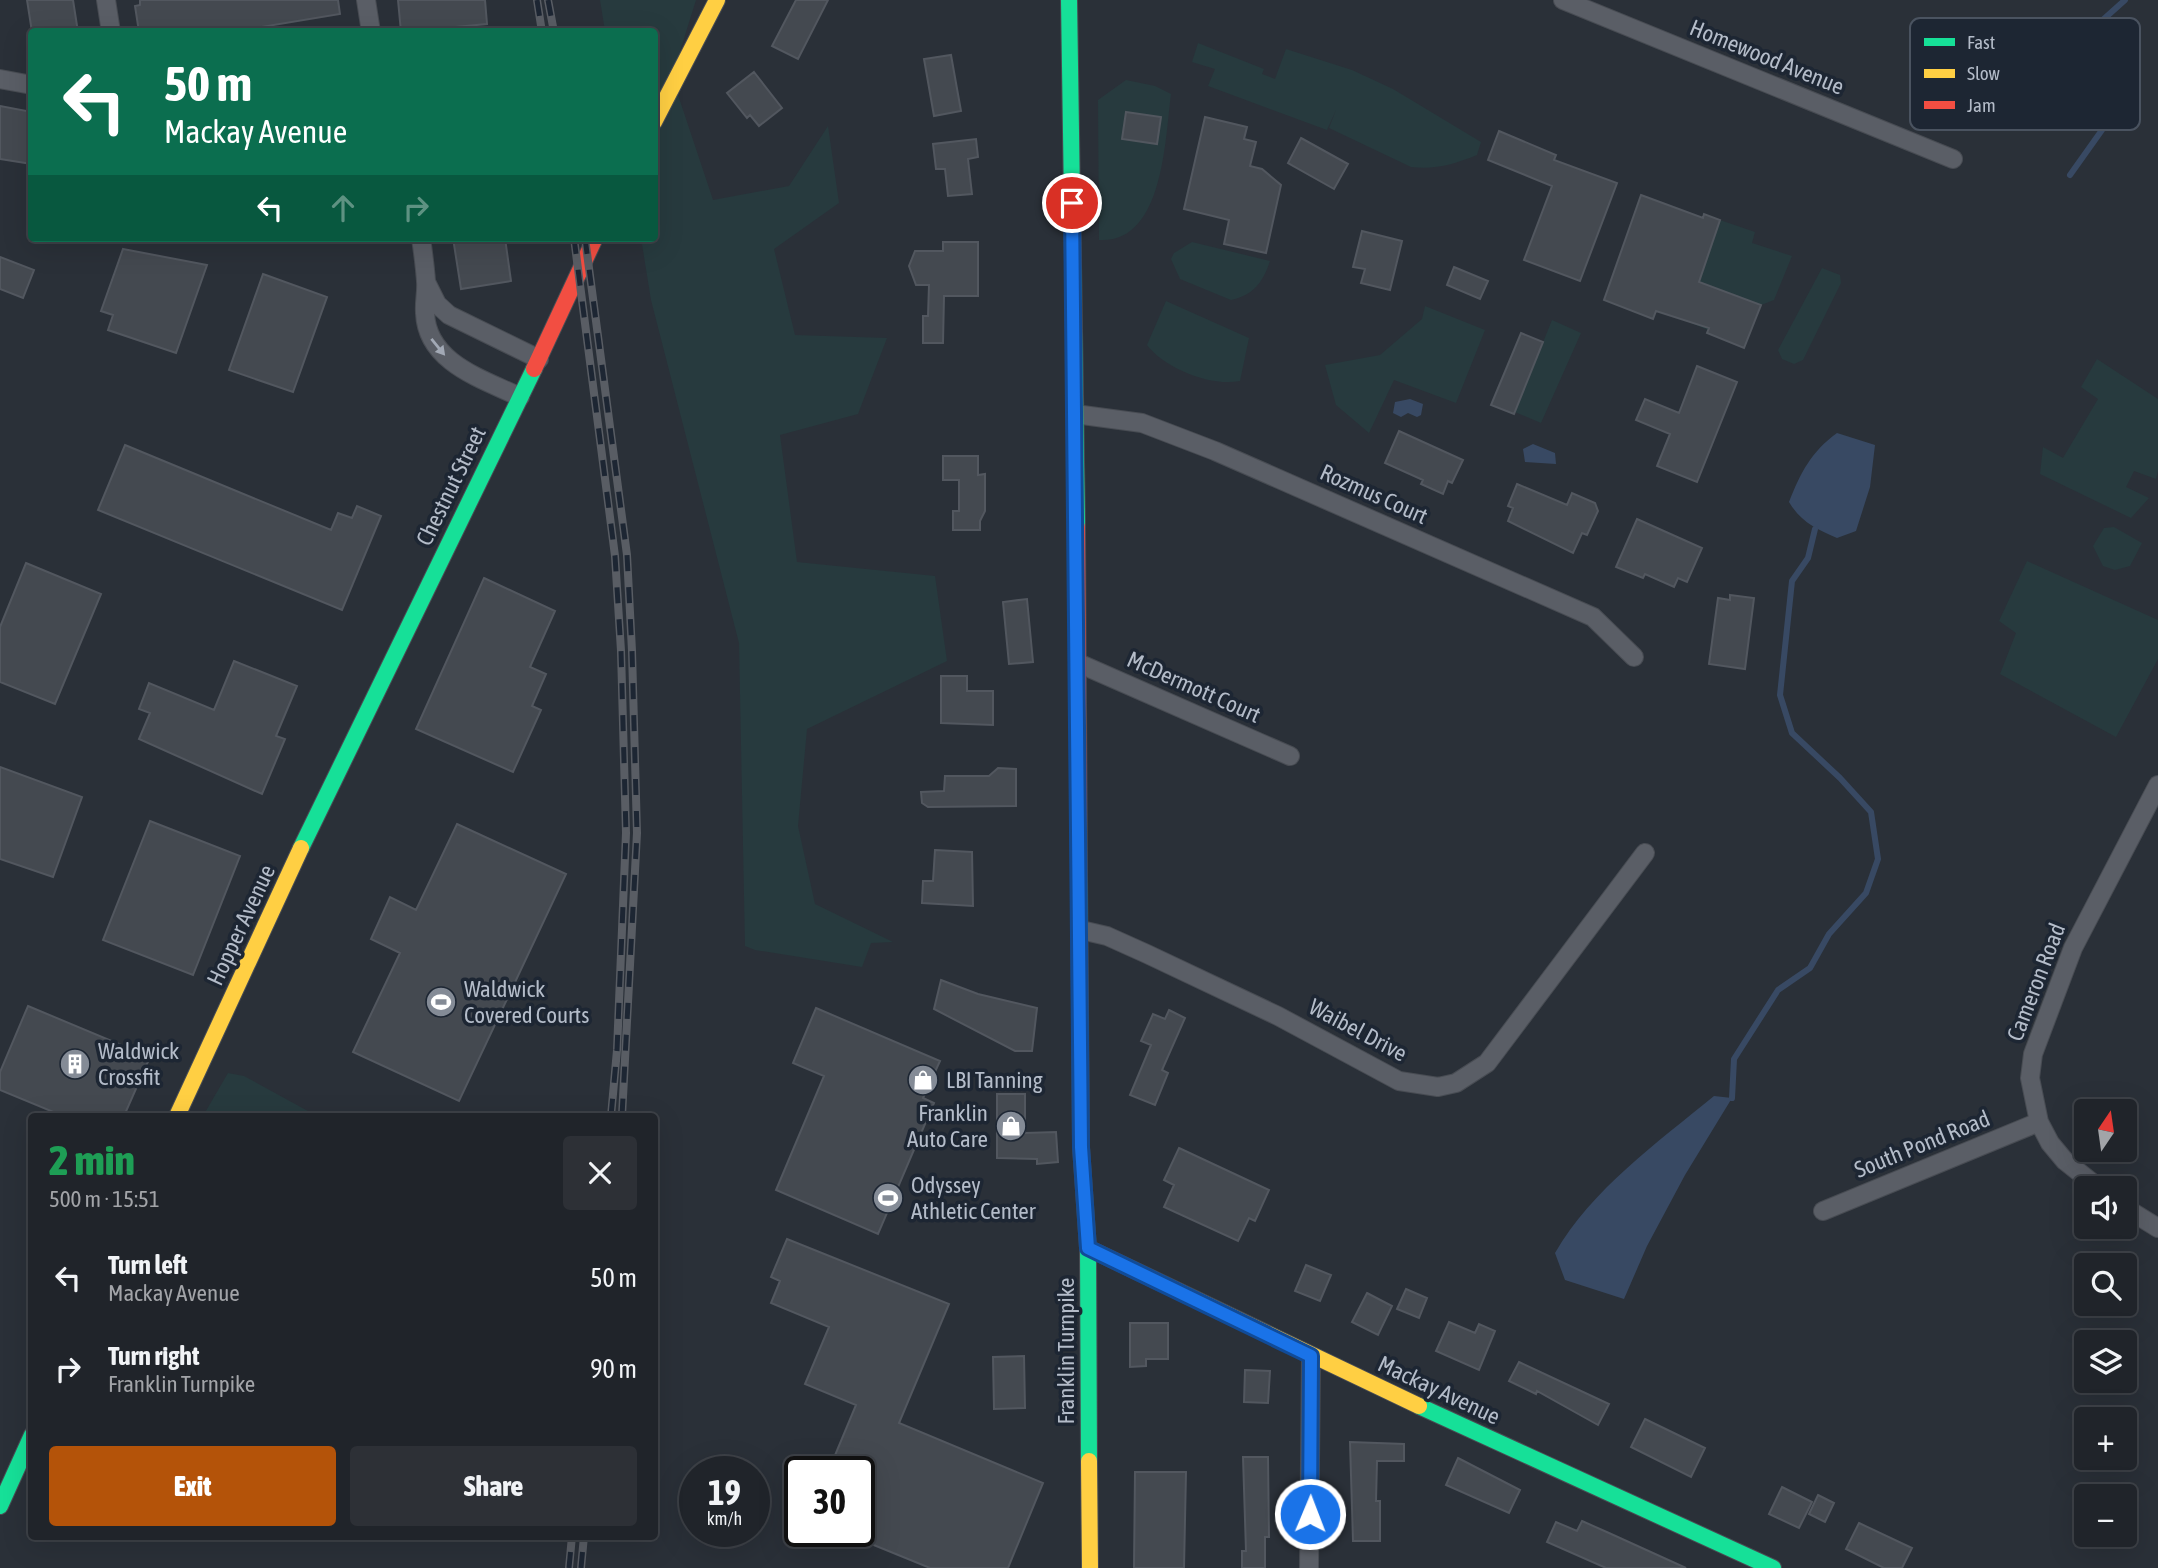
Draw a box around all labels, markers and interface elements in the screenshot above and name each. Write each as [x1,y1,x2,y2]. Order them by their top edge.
street label: Homewood Avenue [1686,14,1848,100]
legend [1910,18,2140,130]
text: Fast [1967,31,1995,53]
text: 50 m [164,55,252,111]
icon: left [49,56,140,147]
text: Slow [1967,62,2001,84]
text: Jam [1967,94,1996,116]
text: Mackay Avenue [164,113,347,150]
pin [1042,173,1102,233]
icon: arrive [1053,184,1091,222]
icon: left [251,189,289,227]
icon: ahead [324,189,362,227]
icon: right [397,189,435,227]
one-way arrow [430,338,445,356]
street label: Chestnut Street [411,422,491,550]
street label: Rozmus Court [1316,459,1432,529]
street label: McDermott Court [1123,646,1265,728]
street label: Hopper Avenue [202,861,280,989]
street label: Cameron Road [2002,920,2070,1044]
place label: Waldwick Covered Courts [464,976,589,1028]
sports icon: Waldwick Covered Courts [424,985,458,1019]
street label: Waibel Drive [1305,993,1411,1067]
place label: Waldwick Crossfit [98,1038,179,1090]
building icon: Waldwick Crossfit [58,1047,92,1081]
shop icon: LBI Tanning [906,1063,940,1097]
place label: LBI Tanning [946,1067,1043,1093]
north arrow [2074,1099,2137,1162]
map controls [2074,1099,2137,1547]
place label: Franklin Auto Care [907,1100,988,1152]
street label: South Pond Road [1851,1105,1993,1183]
shop icon: Franklin Auto Care [994,1109,1028,1143]
text: 2 min [49,1136,135,1184]
button: close [563,1136,637,1210]
place label: Odyssey Athletic Center [911,1172,1037,1224]
button: sound [2074,1176,2137,1239]
sports icon: Odyssey Athletic Center [871,1181,905,1215]
text: 500 m · 15:51 [49,1186,160,1212]
text: Turn left [108,1250,188,1280]
button: search [2074,1253,2137,1316]
icon: left [49,1259,87,1297]
text: 50 m [590,1263,637,1293]
street label: Franklin Turnpike [1053,1277,1079,1425]
text: Mackay Avenue [108,1280,240,1306]
button: layers [2074,1330,2137,1393]
text: Turn right [108,1341,199,1371]
icon: right [49,1350,87,1388]
street label: Mackay Avenue [1374,1350,1504,1430]
text: 90 m [590,1354,637,1384]
text: Franklin Turnpike [108,1371,255,1397]
button: + [2074,1407,2137,1470]
button: Exit [49,1446,336,1526]
button: Share [350,1446,637,1526]
speed limit sign: 30 [784,1456,875,1547]
text: 19 [708,1472,741,1512]
position arrow [1273,1477,1347,1551]
button: − [2074,1484,2137,1547]
text: km/h [707,1508,742,1529]

